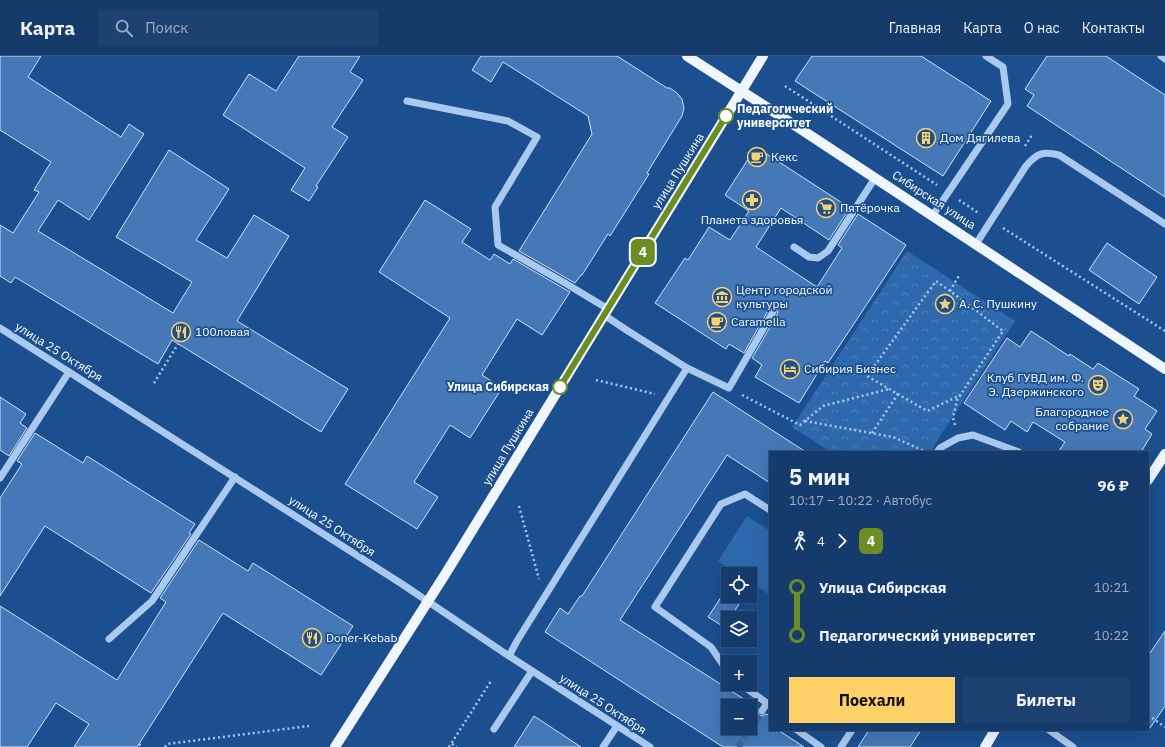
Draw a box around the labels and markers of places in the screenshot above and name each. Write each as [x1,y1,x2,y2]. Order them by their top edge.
place label: Педагогический университет [737,101,833,130]
marker: Педагогический университет [718,108,734,124]
building icon: Дом Дягилева [915,127,937,149]
place label: Дом Дягилева [940,130,1021,145]
cafe icon: Кекс [746,146,768,168]
place label: Кекс [771,149,798,164]
pharmacy icon: Планета здоровья [741,189,763,211]
supermarket icon: Пятёрочка [815,197,837,219]
place label: Пятёрочка [840,200,900,215]
place label: Планета здоровья [701,212,803,227]
place label: Центр городской культуры [736,282,833,311]
museum icon: Центр городской культуры [711,286,733,308]
place icon: А. С. Пушкину [934,293,956,315]
place label: А. С. Пушкину [959,296,1037,311]
cafe icon: Caramella [706,311,728,333]
place label: Caramella [731,314,786,329]
restaurant icon: 100ловая [170,321,192,343]
place label: 100ловая [195,324,250,339]
hotel icon: Сибирия Бизнес [779,358,801,380]
place label: Сибирия Бизнес [804,361,896,376]
place label: Клуб ГУВД им. Ф. Э. Дзержинского [987,370,1084,399]
theatre icon: Клуб ГУВД им. Ф. Э. Дзержинского [1087,374,1109,396]
place label: Улица Сибирская [447,379,549,394]
marker: Улица Сибирская [552,379,568,395]
place label: Благородное собрание [1035,404,1109,433]
place icon: Благородное собрание [1112,408,1134,430]
restaurant icon: Doner-Kebab [301,627,323,649]
place label: Doner-Kebab [326,630,397,645]

